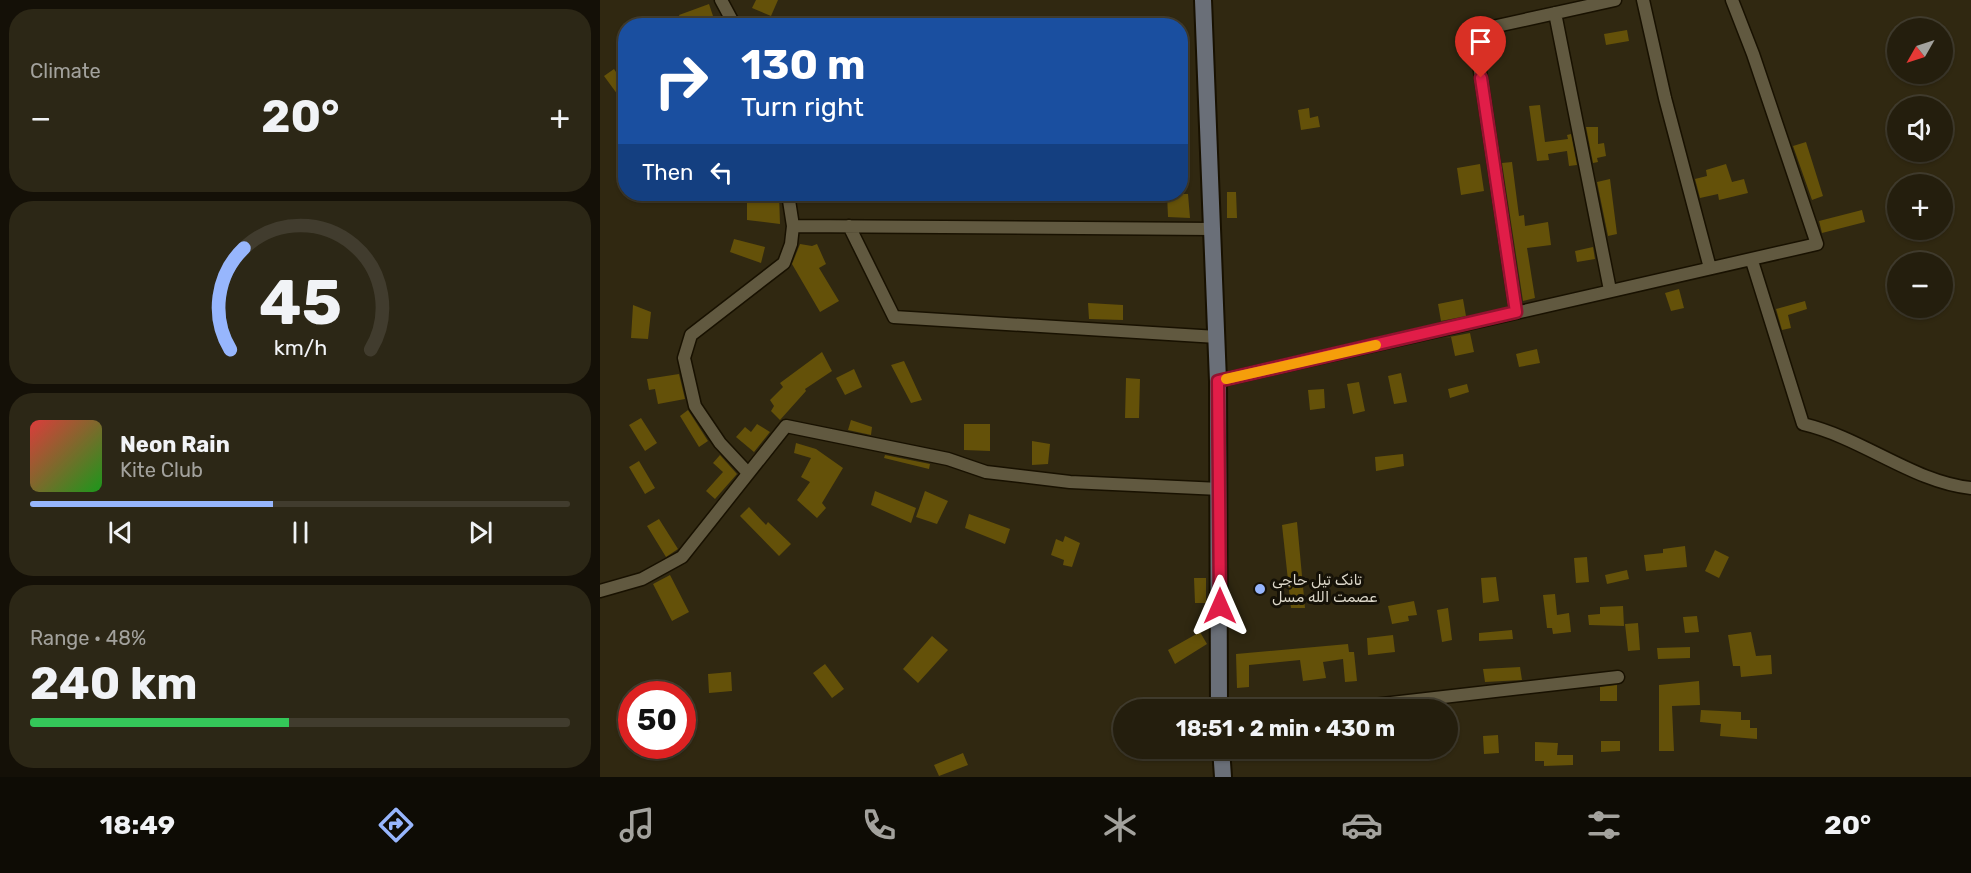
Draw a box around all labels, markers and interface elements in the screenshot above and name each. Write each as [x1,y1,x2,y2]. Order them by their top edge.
pin [1455,16,1506,78]
north arrow [1887,18,1953,84]
map controls [1887,18,1953,318]
icon: arrive [1464,25,1497,58]
text: 130 m [741,40,866,90]
icon: right [642,42,720,120]
text: Climate [30,59,101,83]
text: 20° [261,90,340,143]
text: Turn right [741,91,864,123]
button: sound [1887,96,1953,162]
text: − [30,98,51,137]
text: + [549,98,570,137]
icon: left [705,156,738,189]
text: Then [642,159,693,186]
button: + [1887,174,1953,240]
button: − [1887,252,1953,318]
text: 45 [259,266,341,340]
text: km/h [273,335,327,360]
text: Neon Rain [120,431,230,458]
text: Kite Club [120,458,203,482]
icon: previous [104,516,137,549]
icon: pause [284,516,317,549]
icon: next [464,516,497,549]
place label: تانک تیل حاجی عصمت الله مسل [1272,571,1377,606]
position arrow [1188,574,1252,638]
marker: تانک تیل حاجی عصمت الله مسل [1253,582,1267,596]
text: Range · 48% [30,626,146,650]
text: 240 km [30,657,198,710]
speed limit sign: 50 [618,681,696,759]
text: 18:51 · 2 min · 430 m [1176,715,1395,742]
icon: directions [375,804,417,846]
icon: music [616,804,658,846]
icon: phone [858,804,900,846]
icon: climate [1099,804,1141,846]
icon: car [1341,804,1383,846]
icon: filters [1583,804,1625,846]
text: 18:49 [100,809,175,841]
text: 20° [1824,809,1871,841]

